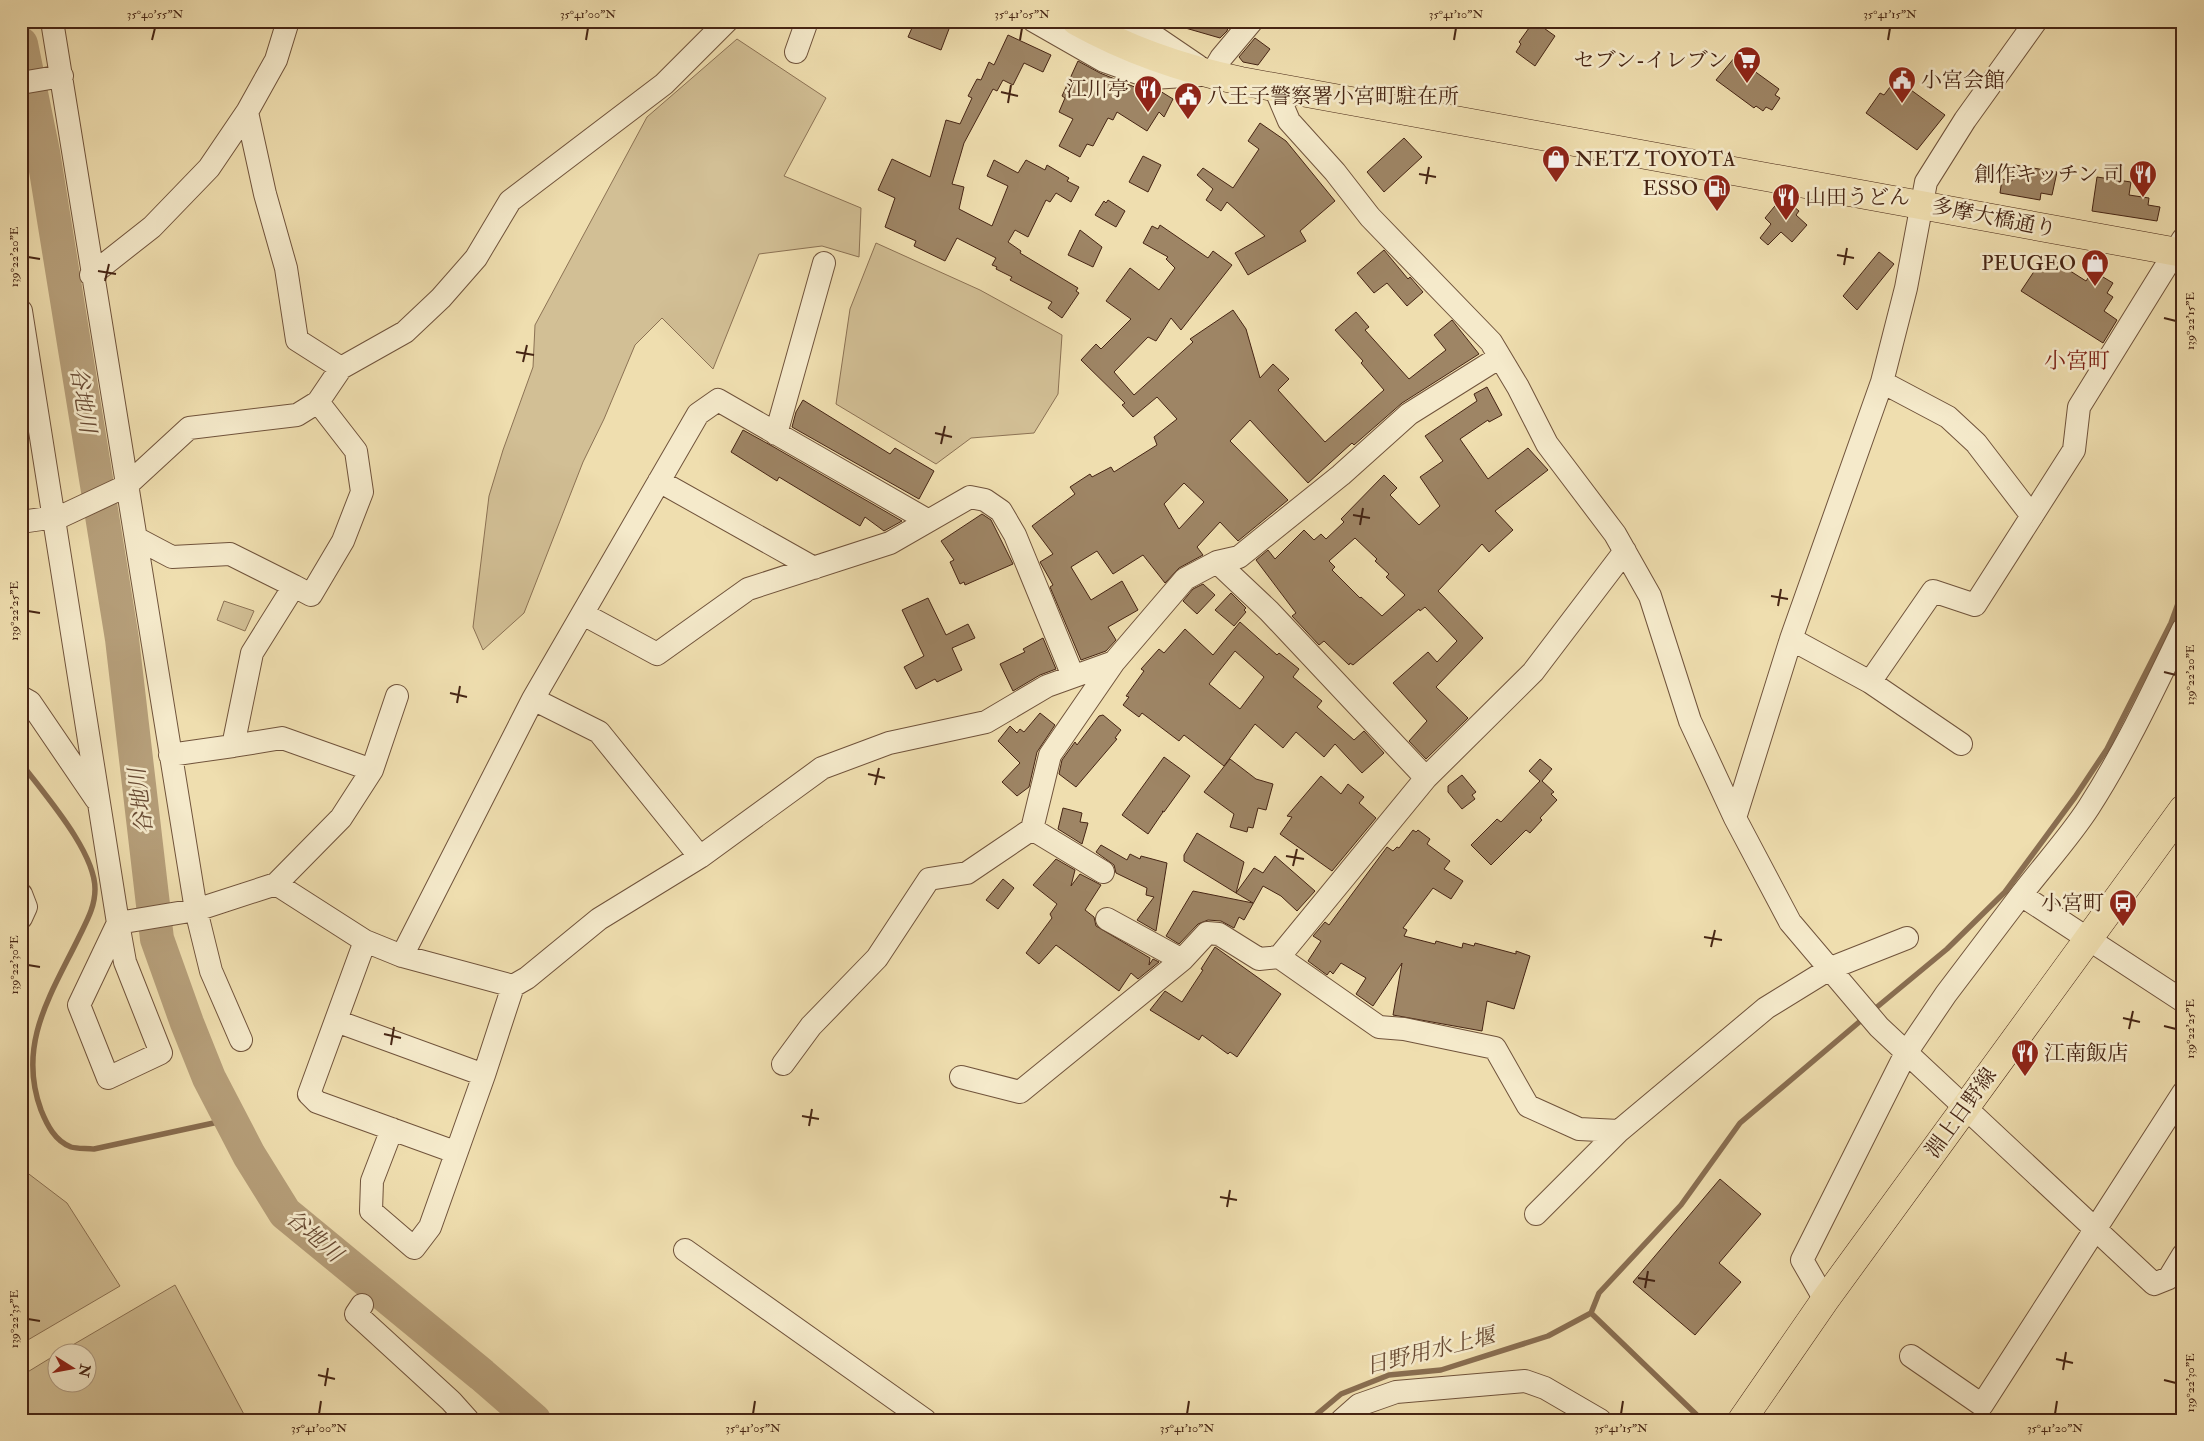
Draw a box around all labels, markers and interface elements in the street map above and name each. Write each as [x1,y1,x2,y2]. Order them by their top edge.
text: 35°40'55"N [127,7,183,22]
text: 35°41'00"N [560,7,616,22]
text: 35°41'05"N [994,7,1050,22]
text: 35°41'10"N [1429,7,1483,22]
text: 35°41'15"N [1863,7,1917,22]
supermarket icon: セブン-イレブン [1732,45,1762,84]
place label: セブン-イレブン [1574,47,1728,74]
public building icon: 小宮会館 [1887,65,1917,104]
place label: 小宮会館 [1921,67,2005,94]
restaurant icon: 江川亭 [1133,74,1163,113]
place label: 江川亭 [1066,76,1129,103]
public building icon: 八王子警察署小宮町駐在所 [1173,81,1203,120]
place label: 八王子警察署小宮町駐在所 [1207,83,1459,110]
shop icon: NETZ TOYOTA [1541,144,1571,183]
place label: NETZ TOYOTA [1575,146,1736,173]
restaurant icon: 創作キッチン 司 [2128,159,2158,198]
place label: 創作キッチン 司 [1974,161,2124,188]
fuel station icon: ESSO [1702,173,1732,212]
place label: ESSO [1642,175,1698,202]
restaurant icon: 山田うどん [1771,182,1801,221]
place label: 山田うどん [1805,184,1910,211]
street label: 多摩大橋通り [1930,193,2058,243]
text: 139°22'20"E [7,226,22,287]
shop icon: PEUGEO [2080,248,2110,287]
place label: PEUGEO [1981,250,2076,277]
text: 139°22'15"E [2183,292,2198,350]
district label: 小宮町 [2044,347,2110,375]
water label: 谷地川 [64,365,102,437]
text: 139°22'25"E [7,581,22,641]
text: 139°22'20"E [2183,644,2198,705]
water label: 谷地川 [123,765,159,835]
bus stop icon: 小宮町 [2108,888,2138,927]
place label: 小宮町 [2041,890,2104,917]
text: 139°22'30"E [7,935,22,995]
text: 139°22'25"E [2183,999,2198,1059]
restaurant icon: 江南飯店 [2010,1038,2040,1077]
place label: 江南飯店 [2044,1040,2128,1067]
street label: 淵上日野線 [1919,1063,2003,1163]
water label: 谷地川 [280,1204,350,1270]
text: 139°22'35"E [7,1290,22,1348]
water label: 日野用水上堰 [1363,1320,1501,1381]
north arrow [48,1344,98,1394]
text: 139°22'30"E [2183,1353,2198,1413]
text: N [75,1362,94,1379]
text: 35°41'00"N [291,1421,347,1436]
text: 35°41'05"N [725,1421,781,1436]
text: 35°41'10"N [1160,1421,1214,1436]
text: 35°41'15"N [1594,1421,1648,1436]
text: 35°41'20"N [2027,1421,2083,1436]

